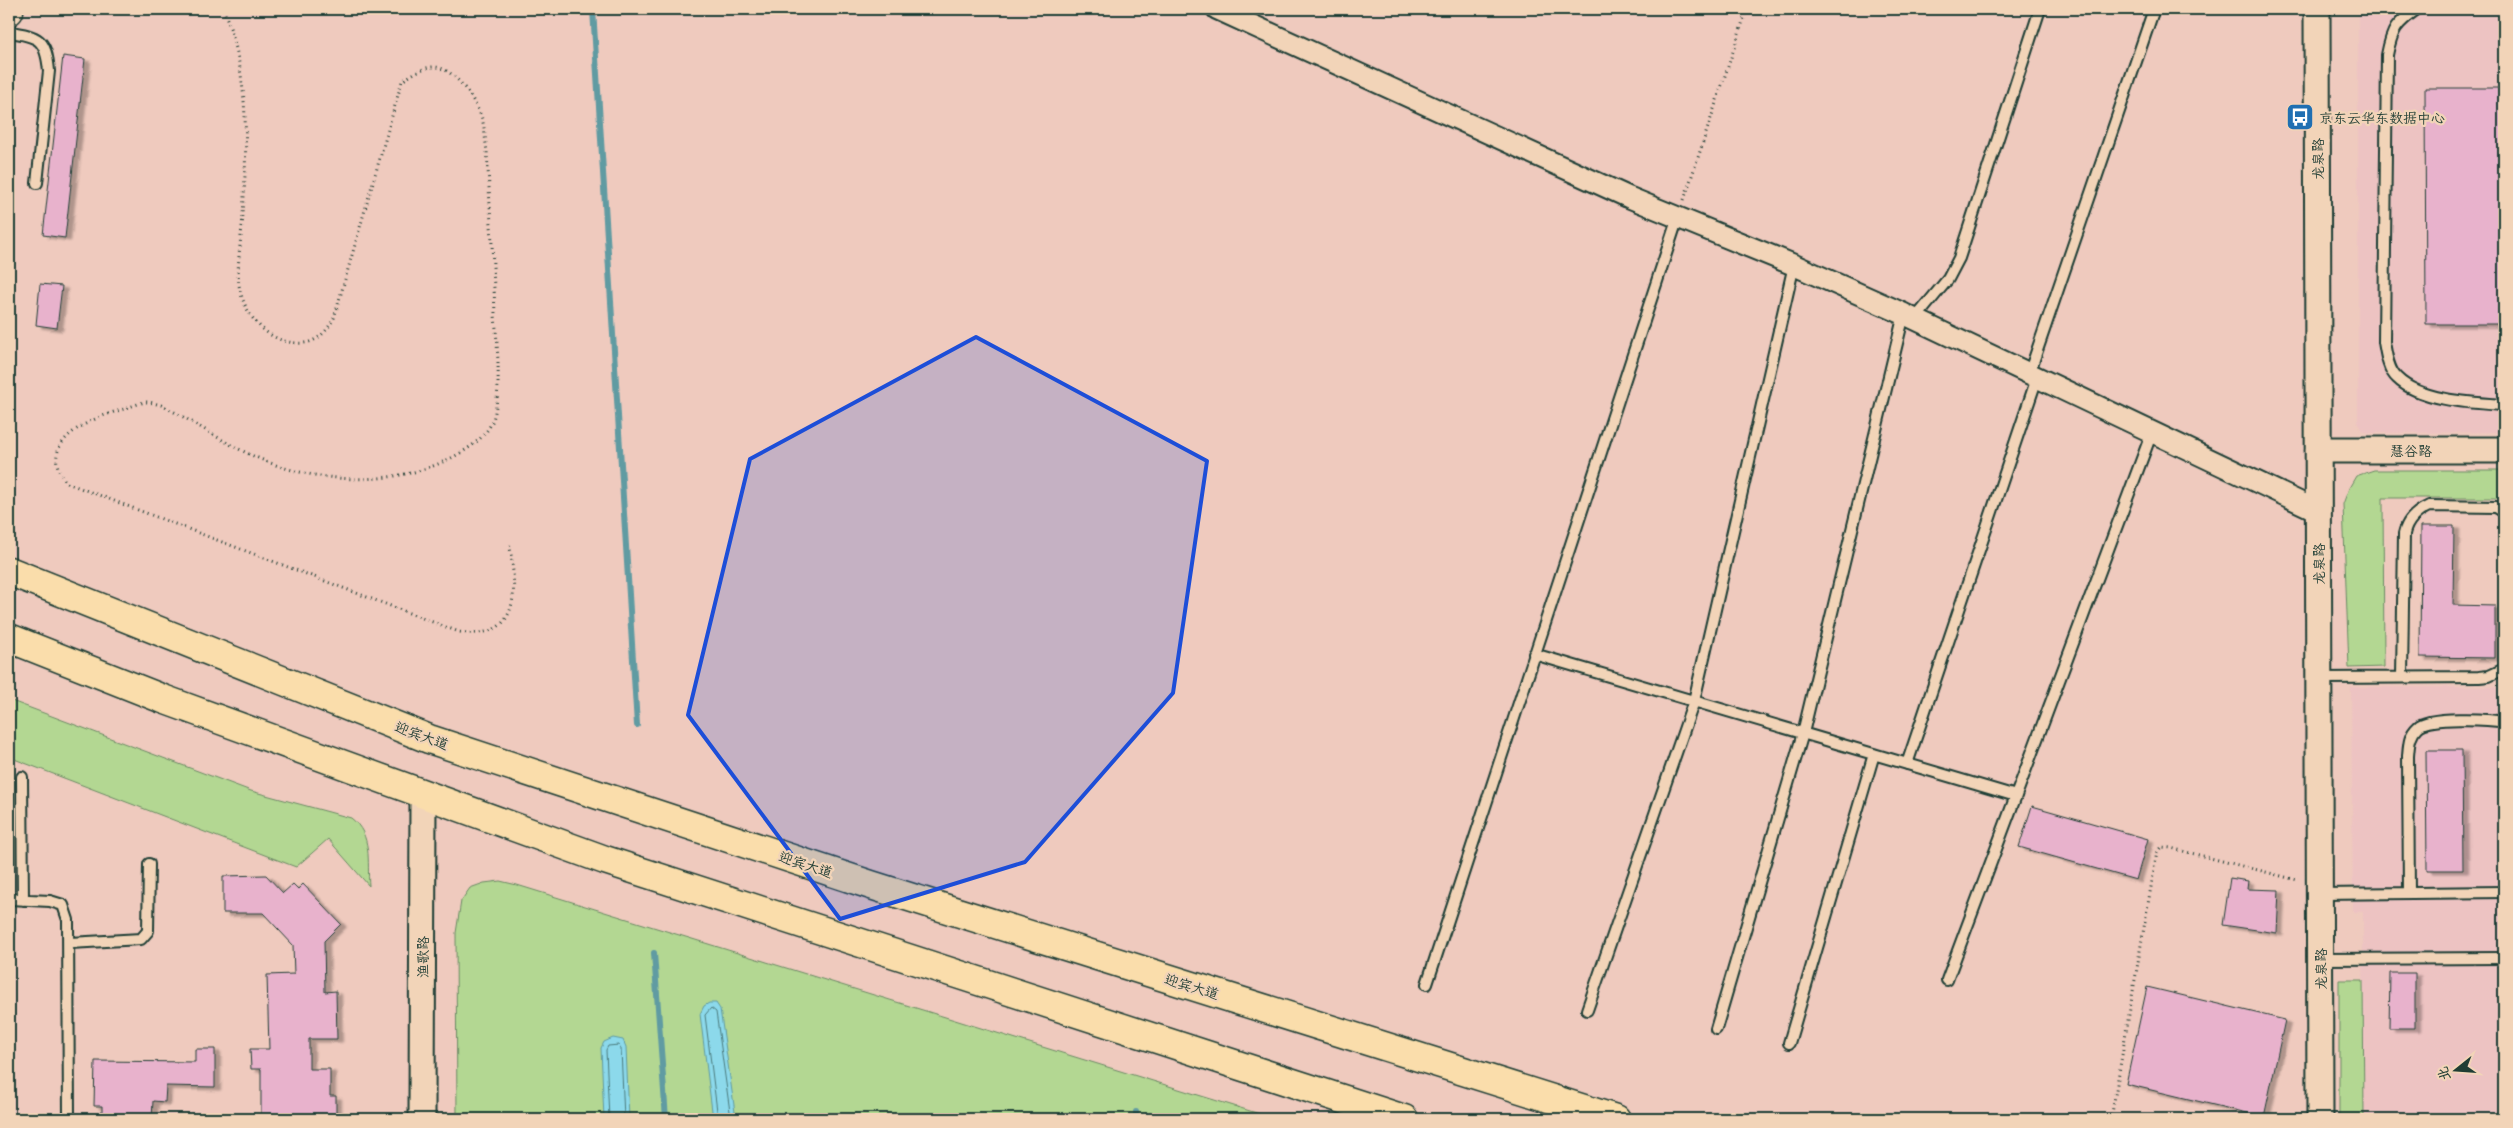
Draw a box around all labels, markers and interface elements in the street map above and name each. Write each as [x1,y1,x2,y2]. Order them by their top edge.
bus stop icon: 京东云华东数据中心 [2285,102,2315,132]
place label: 京东云华东数据中心 [2319,108,2445,127]
street label: 龙泉路 [2308,138,2327,180]
street label: 慧谷路 [2390,441,2432,460]
street label: 龙泉路 [2309,543,2328,585]
street label: 迎宾大道 [392,716,452,754]
street label: 迎宾大道 [776,846,836,882]
street label: 渔歌路 [413,936,432,978]
street label: 龙泉路 [2311,948,2330,990]
street label: 迎宾大道 [1162,969,1222,1003]
north arrow [2430,1046,2480,1096]
text: 北 [2432,1064,2454,1083]

